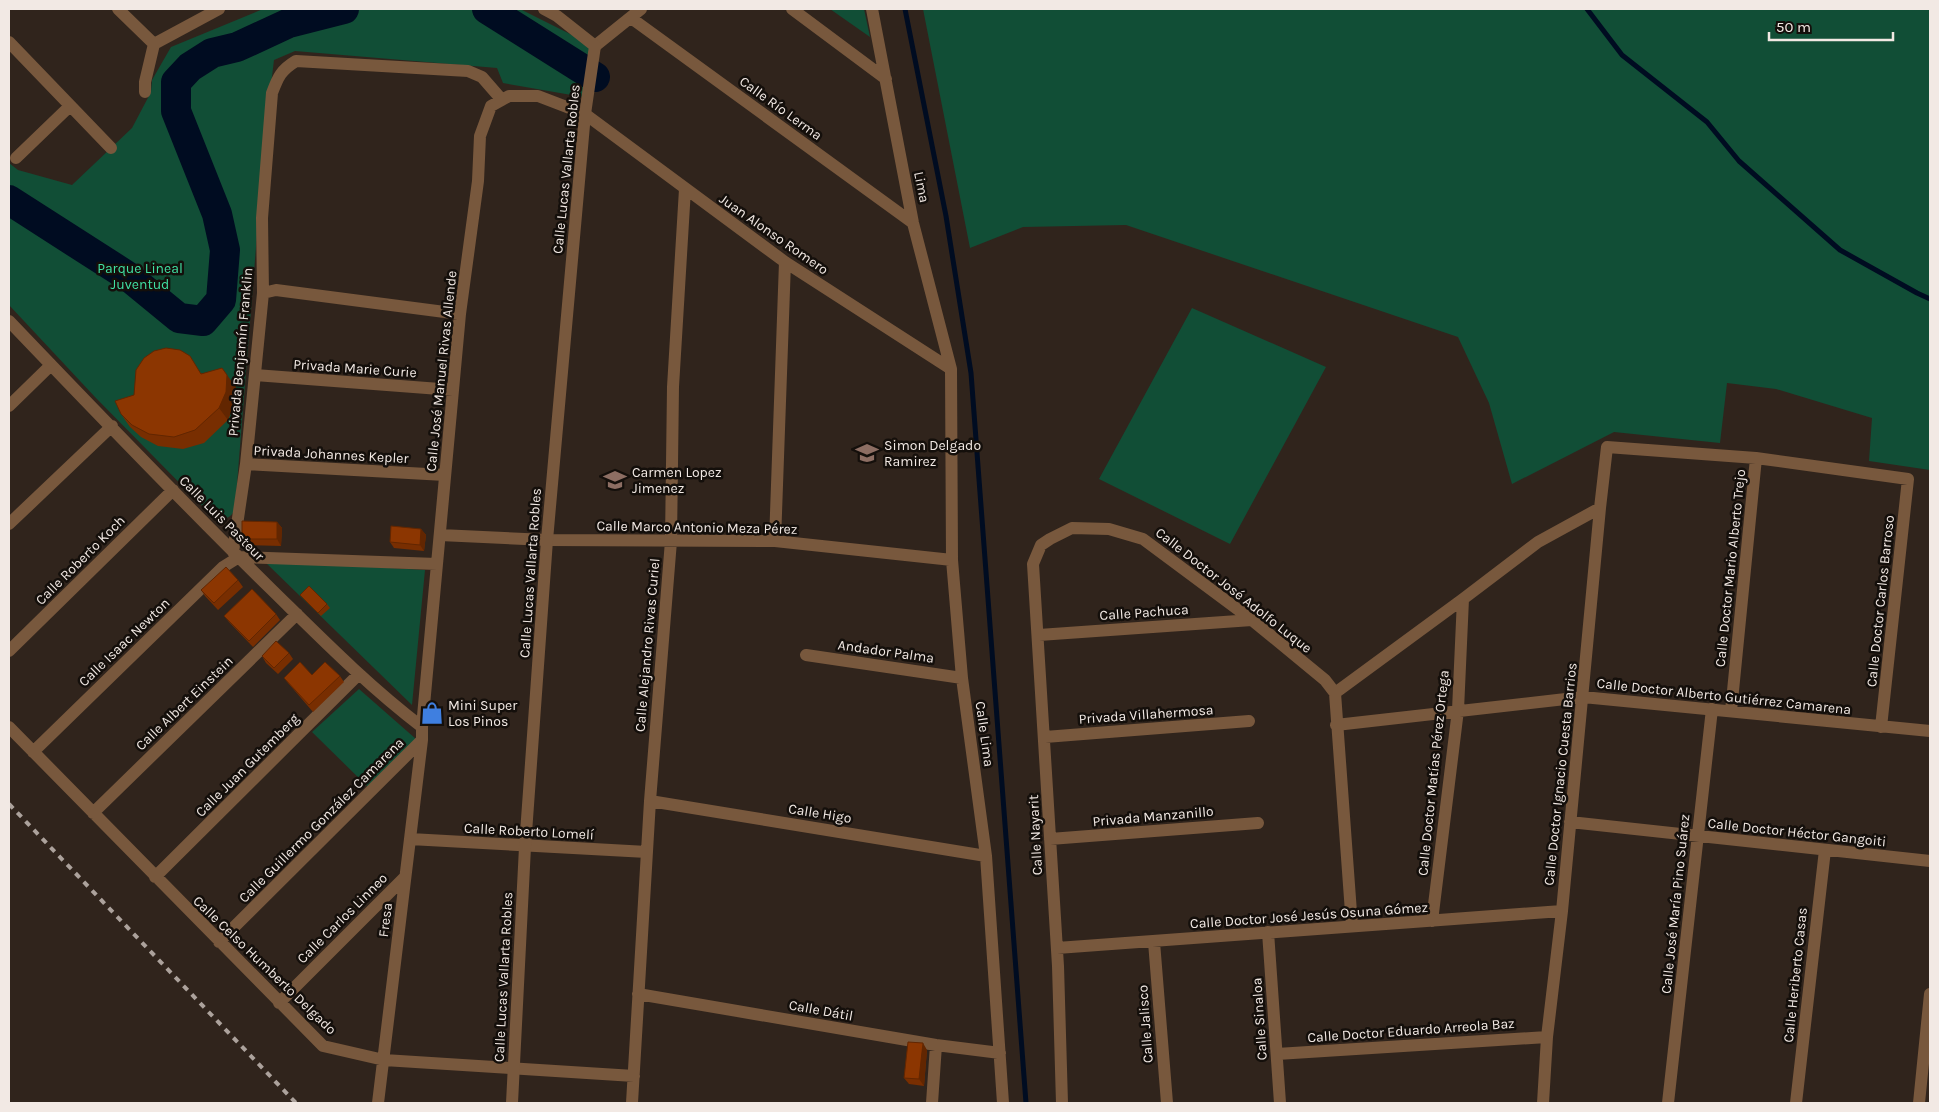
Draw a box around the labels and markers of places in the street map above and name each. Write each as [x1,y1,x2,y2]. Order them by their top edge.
place label: Simon Delgado Ramirez [884,437,981,470]
school or university icon: Simon Delgado Ramirez [854,440,880,466]
place label: Carmen Lopez Jimenez [632,464,722,497]
school or university icon: Carmen Lopez Jimenez [602,467,628,493]
place label: Mini Super Los Pinos [448,697,518,730]
shop icon: Mini Super Los Pinos [419,700,445,726]

